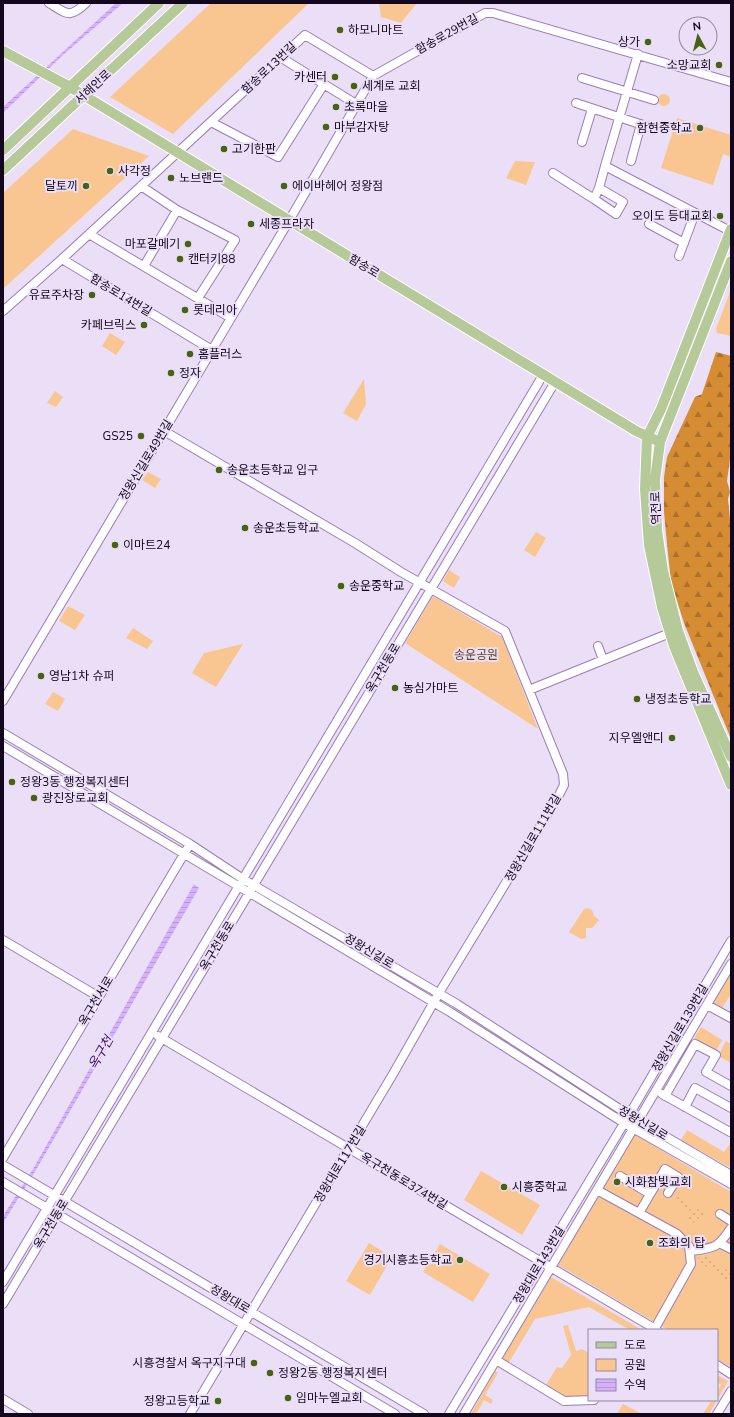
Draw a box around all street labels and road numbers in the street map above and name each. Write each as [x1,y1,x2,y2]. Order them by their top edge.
street label: 함송로29번길 [413,10,481,58]
street label: 함송로13번길 [238,38,300,98]
street label: 서해안로 [71,66,115,108]
street label: 함송로 [346,251,382,281]
street label: 함송로14번길 [87,270,155,320]
street label: 정왕신길로49번길 [116,417,176,503]
street label: 역전로 [647,491,665,525]
street label: 옥구천동로 [362,640,404,696]
street label: 정왕신길로111번길 [501,791,565,885]
street label: 옥구천동로 [196,918,238,974]
street label: 정왕신길로 [341,930,397,972]
street label: 옥구천서로 [75,973,117,1029]
street label: 정왕신길로139번길 [648,981,712,1075]
street label: 정왕신길로 [615,1102,671,1144]
street label: 정왕대로117번길 [311,1122,369,1206]
street label: 옥구천동로374번길 [357,1149,451,1213]
street label: 옥구천동로 [30,1196,72,1252]
street label: 정왕대로143번길 [510,1223,568,1307]
street label: 정왕대로 [207,1281,253,1317]

